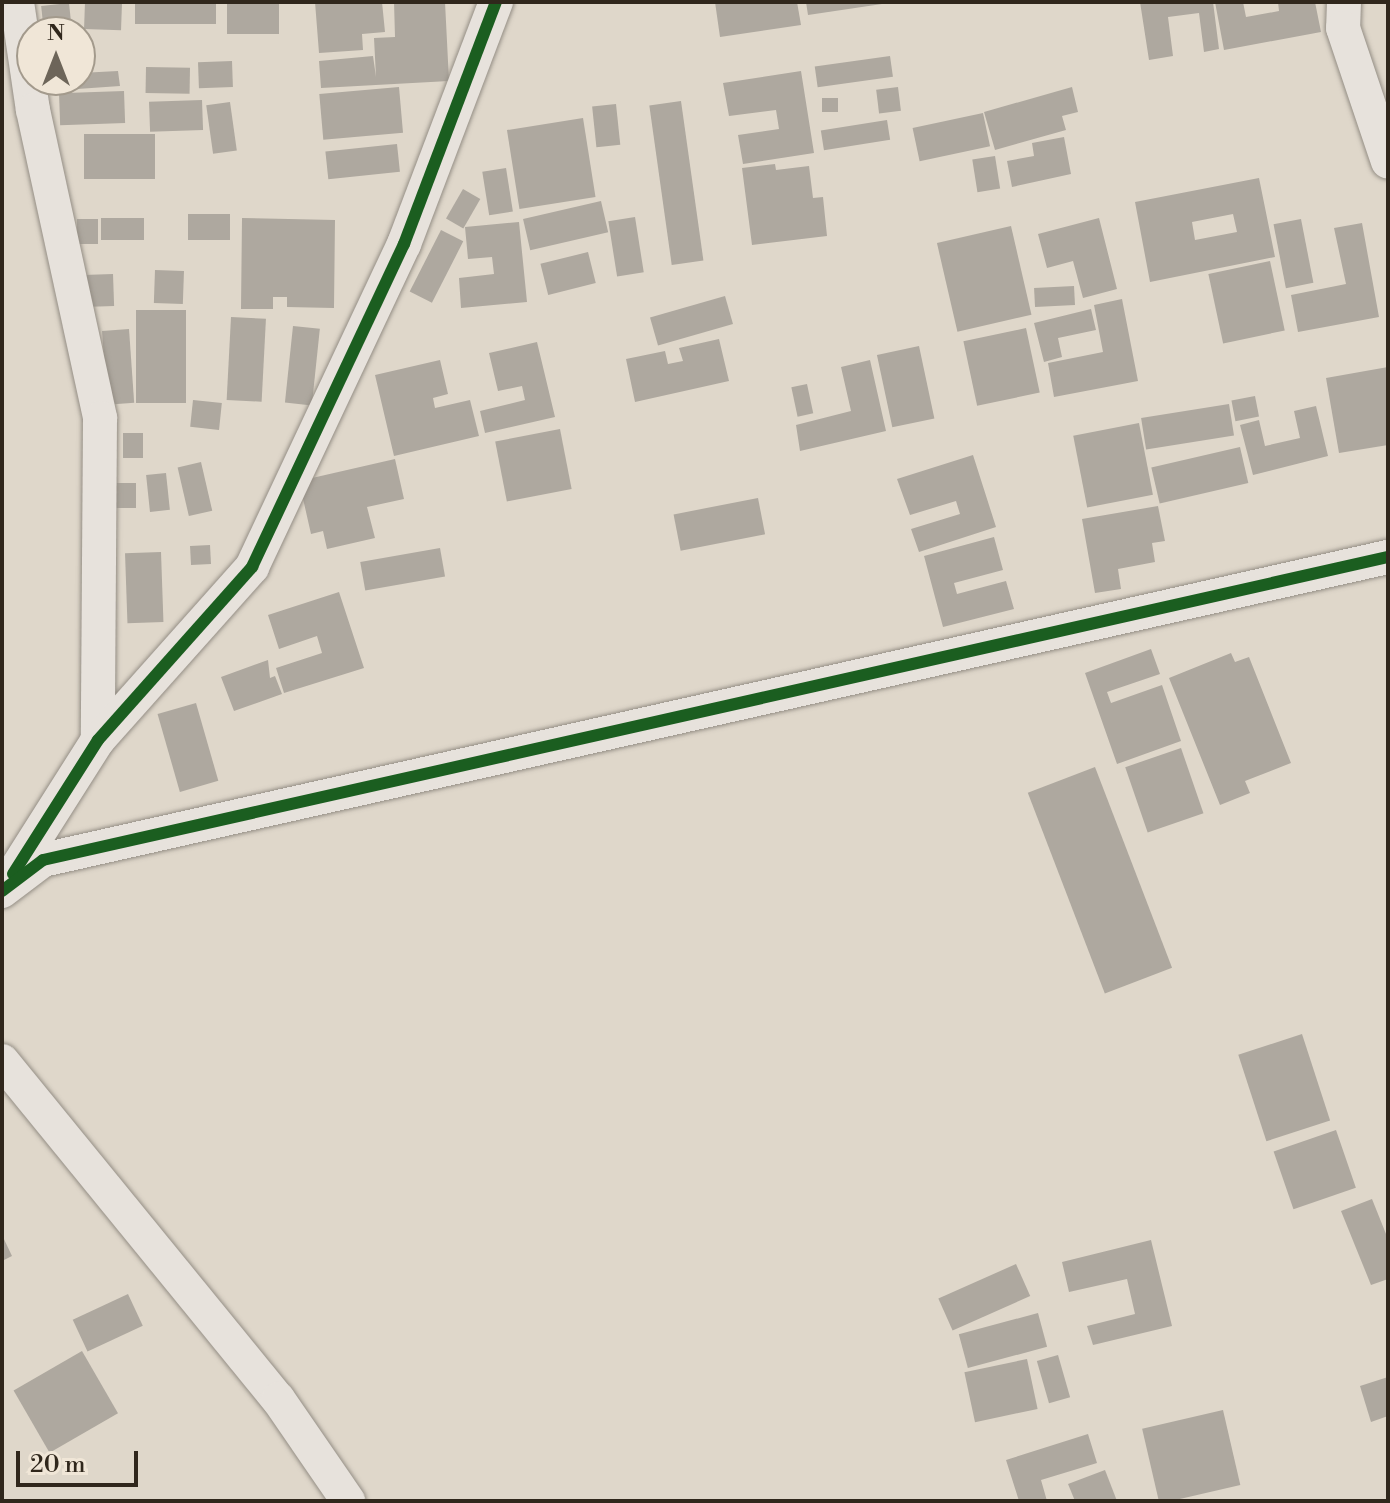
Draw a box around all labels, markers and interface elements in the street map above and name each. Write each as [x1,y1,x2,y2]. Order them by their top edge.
north arrow [16,16,96,96]
text: N [47,20,65,47]
scale bar [20,1435,142,1485]
text: 20 m [30,1450,86,1480]

